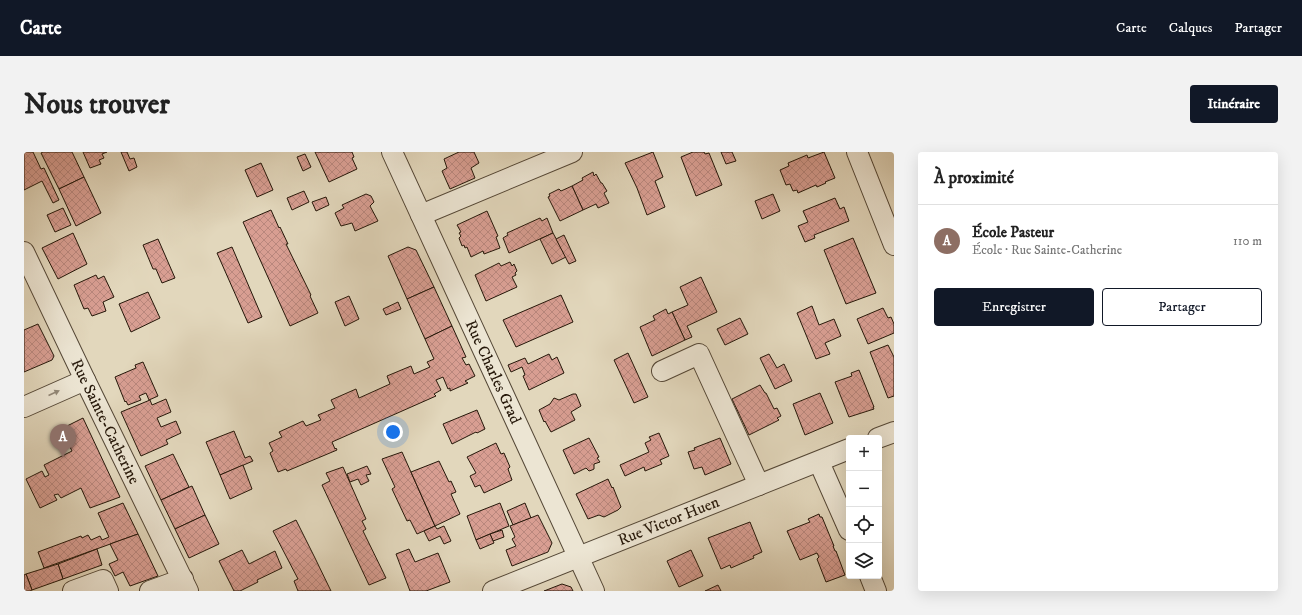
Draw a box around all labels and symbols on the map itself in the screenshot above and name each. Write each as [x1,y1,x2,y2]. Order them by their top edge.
street label: Rue Charles Grad [461,317,526,427]
street label: Rue Sainte-Catherine [66,356,144,488]
one-way arrow [49,390,61,396]
your location [383,422,403,442]
pin: A [50,424,76,457]
street label: Rue Victor Huen [615,492,723,550]

